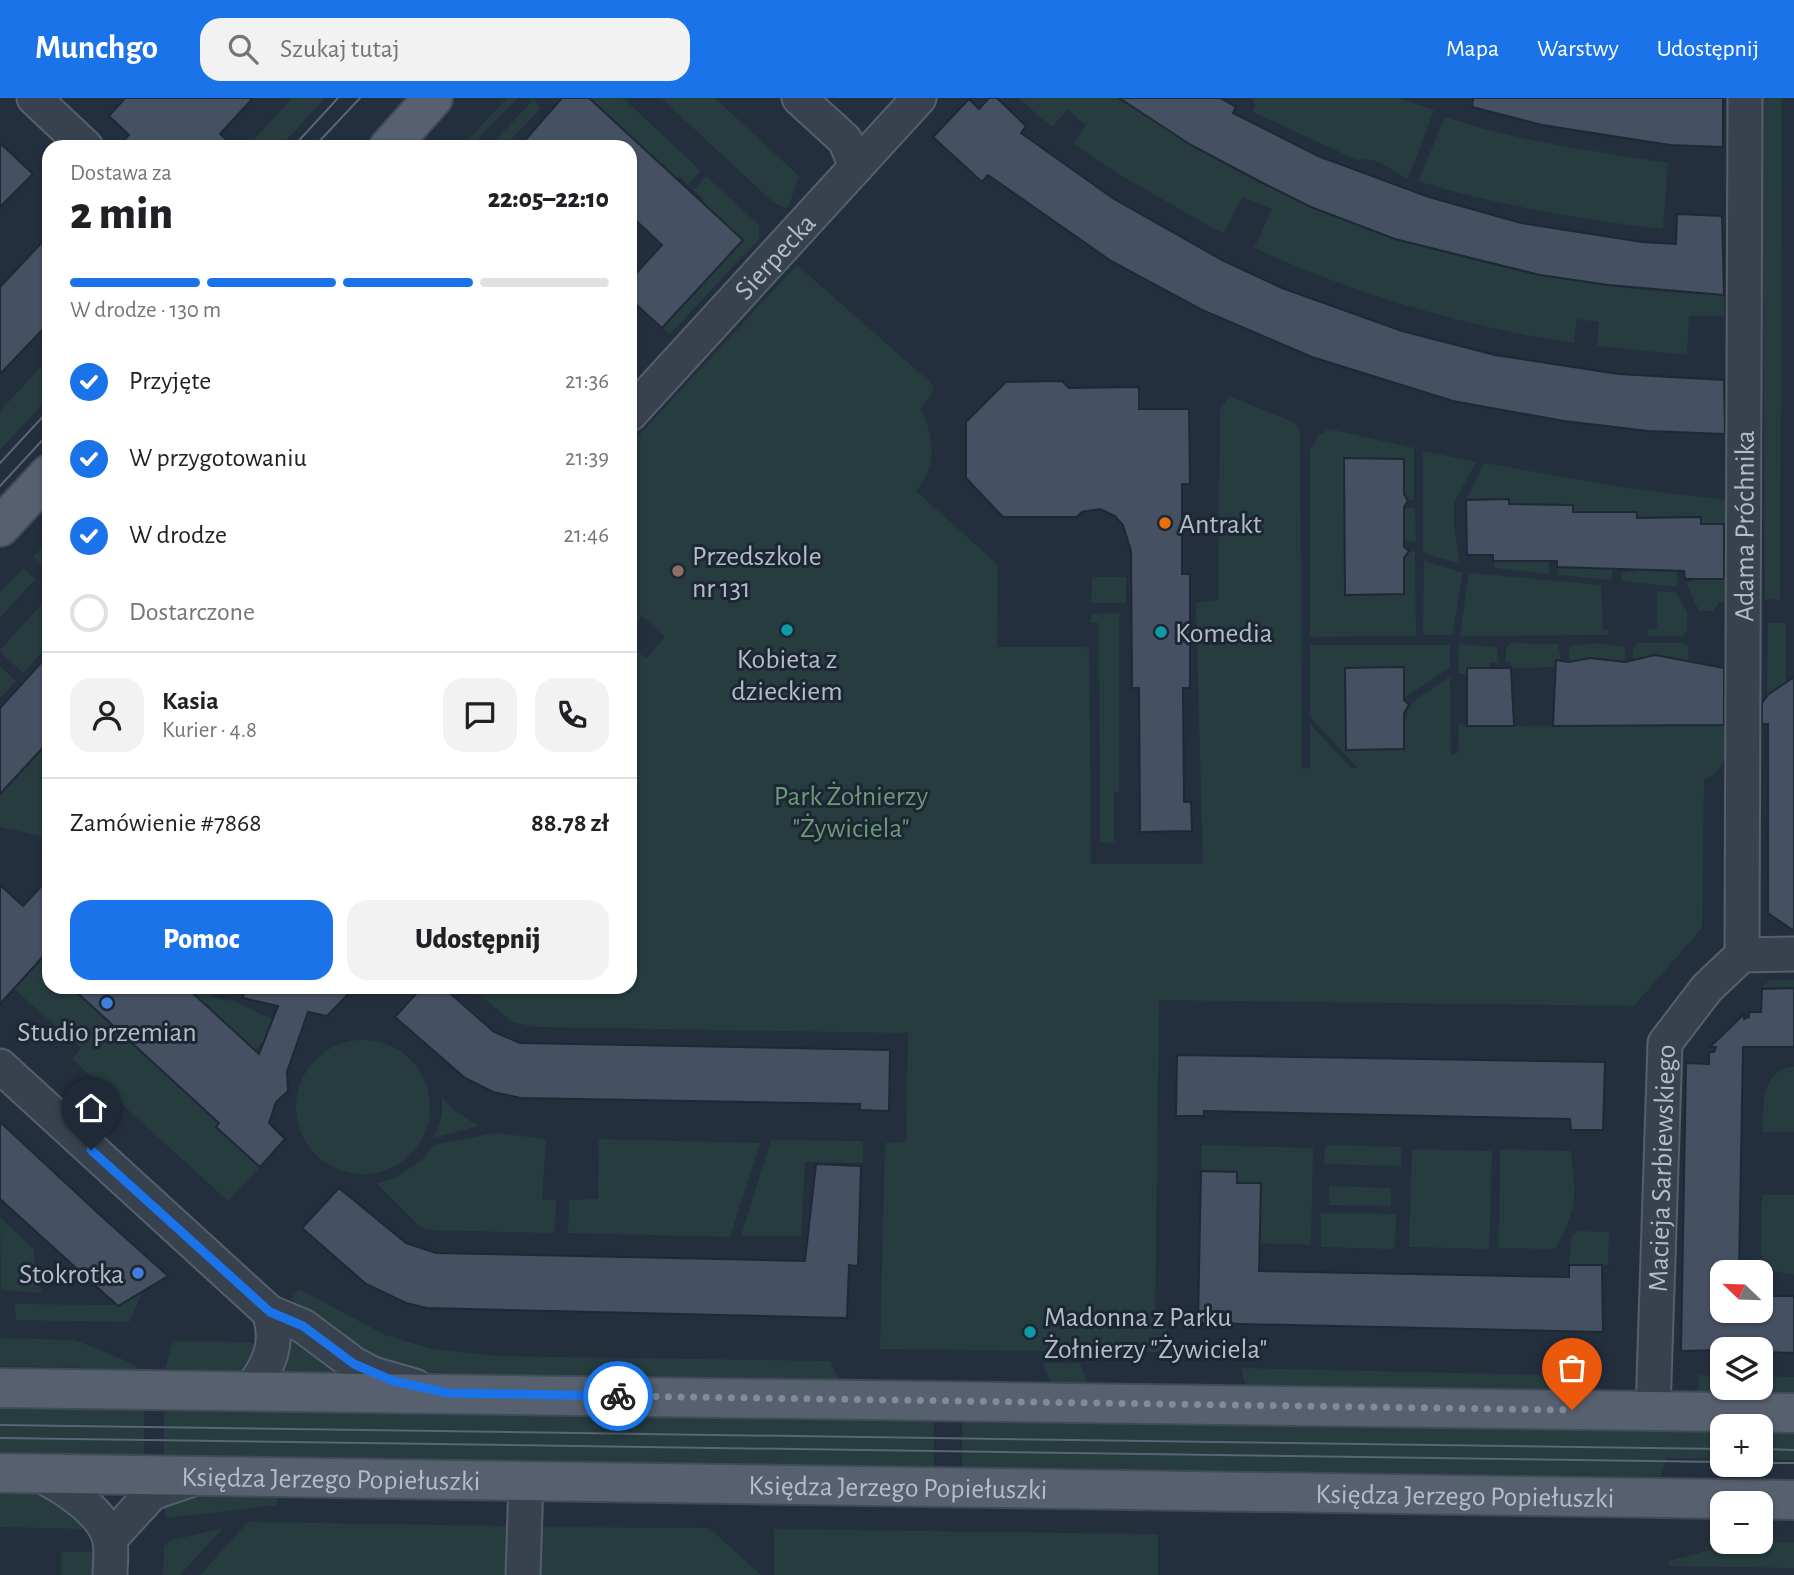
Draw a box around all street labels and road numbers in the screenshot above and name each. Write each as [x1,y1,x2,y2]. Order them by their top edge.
street label: Sierpecka [730,209,822,306]
street label: Adama Próchnika [1731,430,1760,622]
street label: Macieja Sarbiewskiego [1645,1044,1681,1292]
street label: Księdza Jerzego Popiełuszki [181,1464,481,1496]
street label: Księdza Jerzego Popiełuszki [748,1472,1048,1505]
street label: Księdza Jerzego Popiełuszki [1315,1481,1615,1513]

